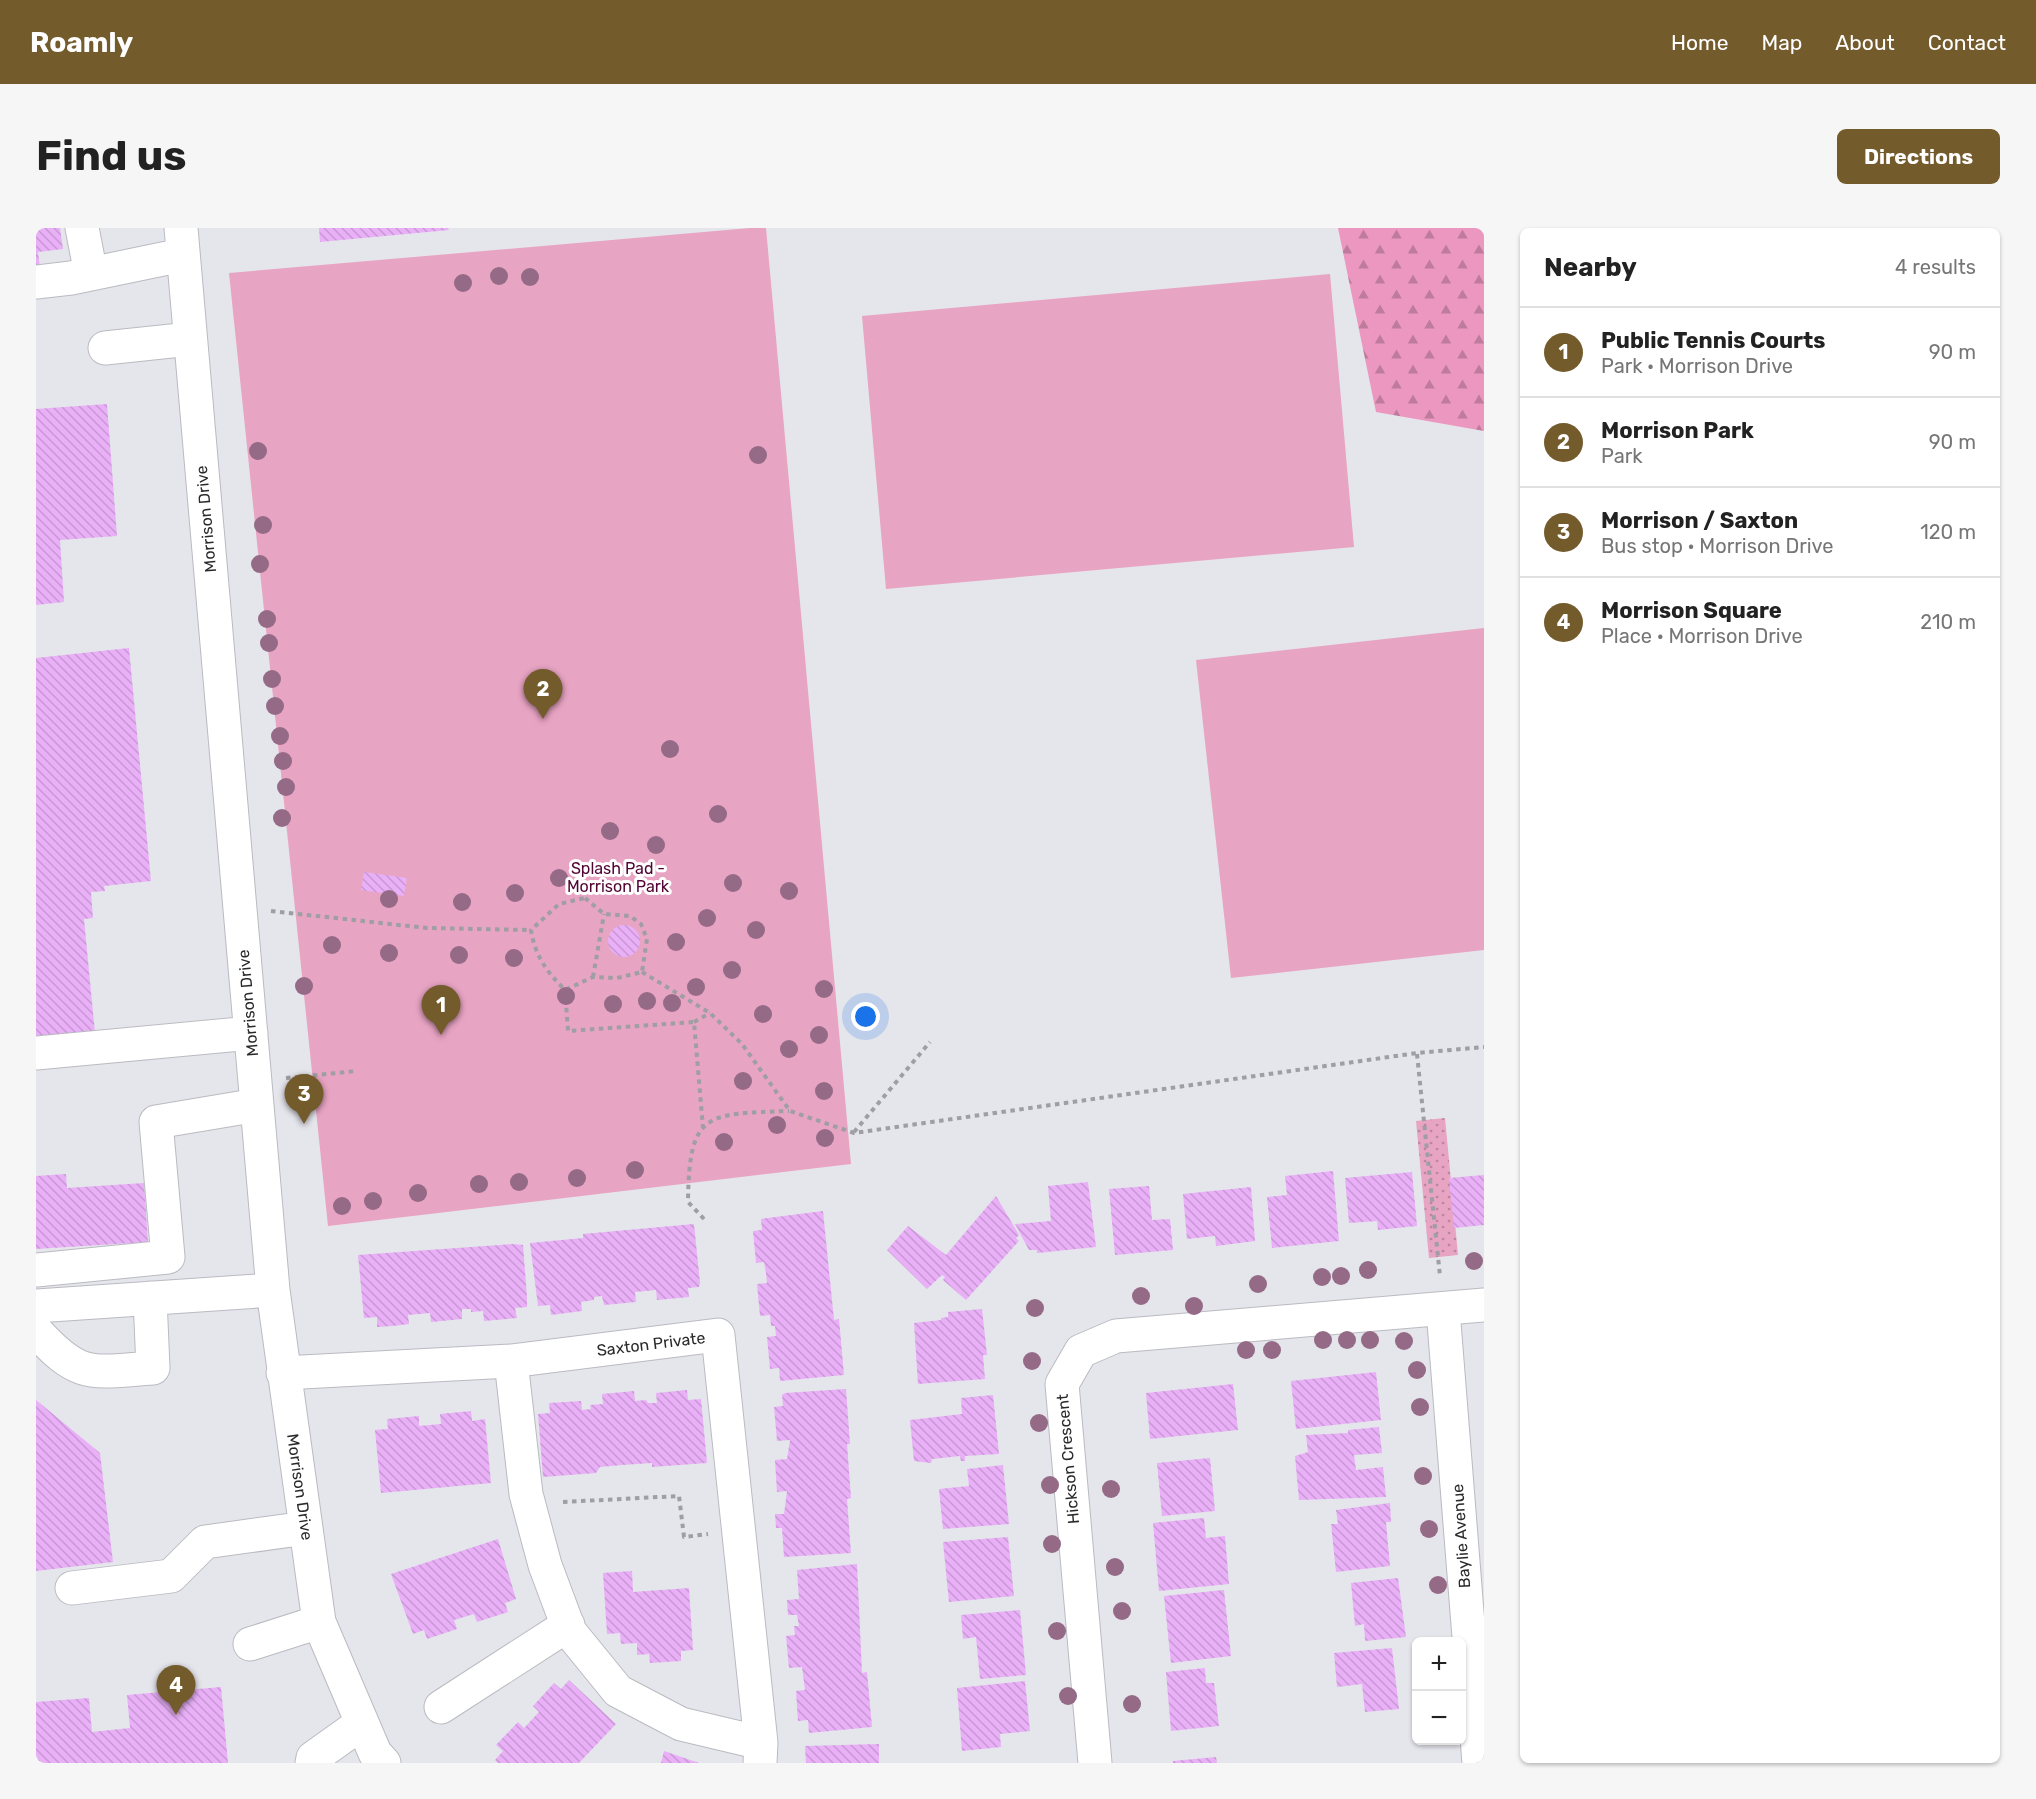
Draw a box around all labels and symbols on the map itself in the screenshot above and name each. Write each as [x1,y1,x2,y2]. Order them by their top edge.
street label: Morrison Drive [192,465,220,573]
pin: 2 [524,670,562,719]
park label: Splash Pad - Morrison Park [567,859,670,896]
street label: Morrison Drive [234,949,262,1057]
pin: 1 [422,986,460,1035]
your location [851,1002,880,1031]
pin: 3 [284,1074,324,1124]
street label: Saxton Private [596,1328,706,1360]
street label: Hickson Crescent [1053,1393,1083,1525]
street label: Morrison Drive [283,1433,317,1542]
street label: Baylie Avenue [1448,1483,1474,1589]
pin: 4 [156,1666,196,1715]

